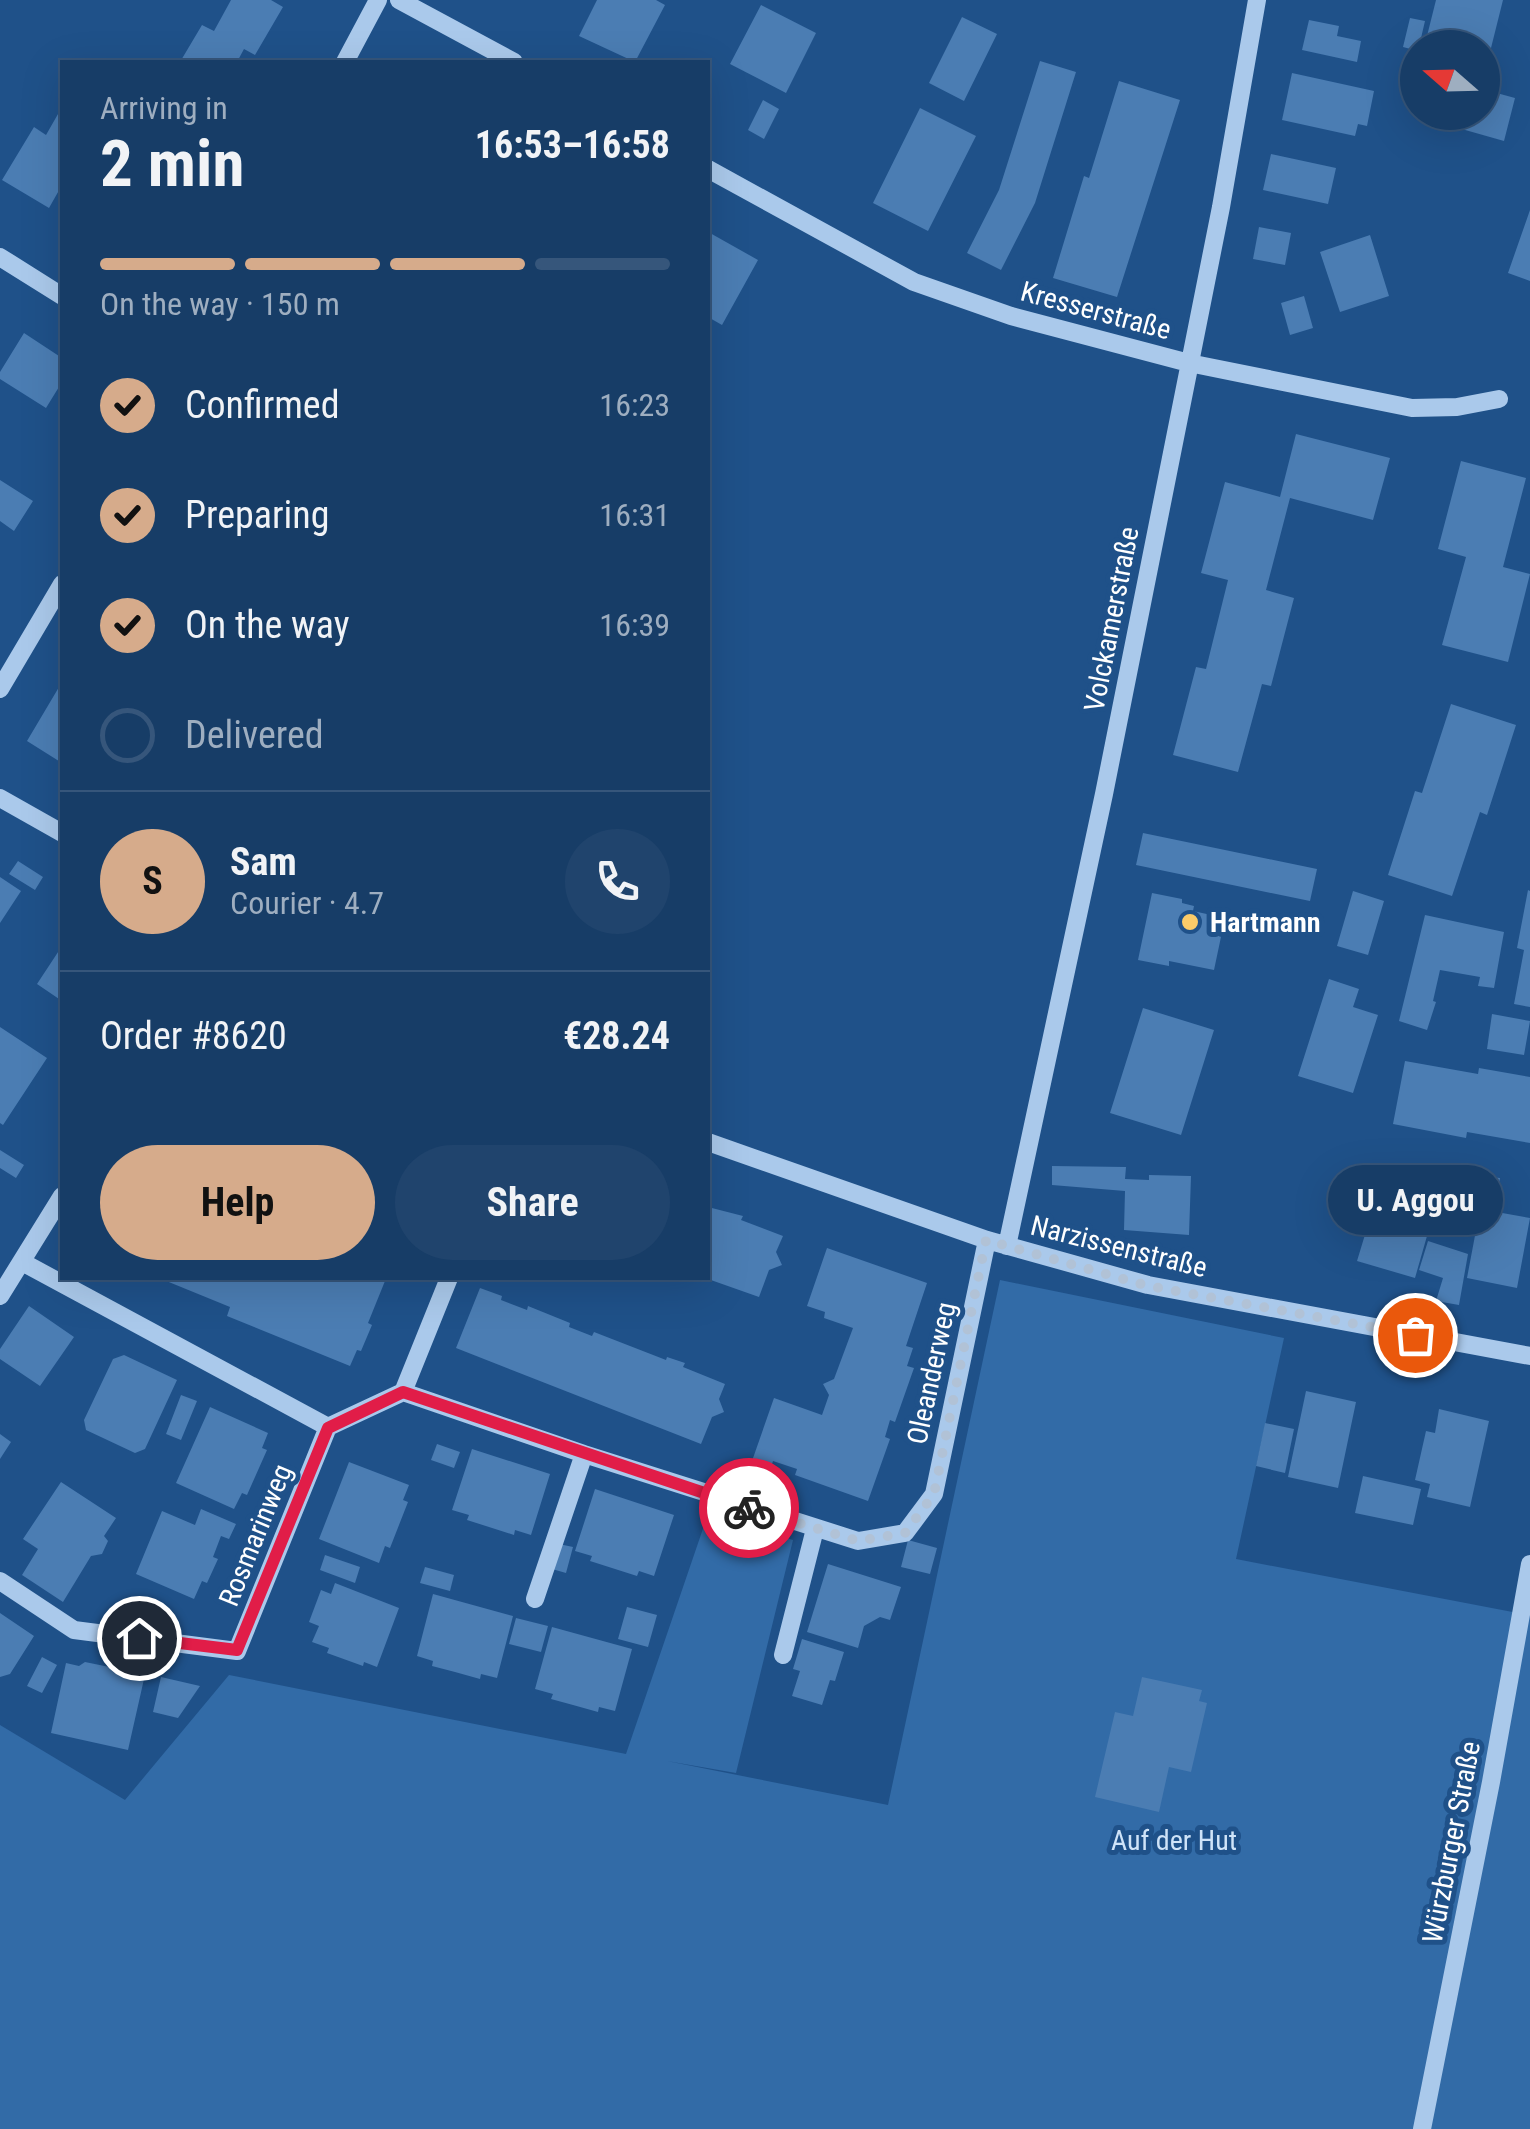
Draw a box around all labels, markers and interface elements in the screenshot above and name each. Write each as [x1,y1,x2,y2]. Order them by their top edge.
north arrow [1400,30,1500,130]
map controls [1400,30,1500,130]
text: Arriving in [100,89,228,127]
text: 16:53–16:58 [475,123,670,167]
text: 2 min [100,126,244,202]
street label: Kresserstraße [1017,275,1175,346]
text: On the way · 150 m [100,285,340,323]
icon: check [100,378,155,433]
text: Confirmed [185,383,340,427]
text: 16:23 [599,386,670,424]
icon: check [100,488,155,543]
text: Preparing [185,493,330,537]
text: 16:31 [599,496,670,534]
street label: Volckamerstraße [1077,524,1146,714]
icon: check [100,598,155,653]
text: On the way [185,603,350,647]
text: 16:39 [599,606,670,644]
text: Delivered [185,713,324,757]
button: phone [565,829,670,934]
text: Sam [230,840,297,884]
text: S [142,859,163,903]
text: Courier · 4.7 [230,884,384,922]
place label: Hartmann [1210,906,1320,939]
marker: Hartmann [1179,911,1201,933]
text: Order #8620 [100,1014,287,1058]
text: €28.24 [563,1014,670,1058]
button: Help [100,1145,375,1260]
button: Share [395,1145,670,1260]
callout: U. Aggou [1328,1165,1502,1235]
text: U. Aggou [1357,1181,1474,1219]
street label: Narzissenstraße [1027,1209,1210,1284]
pin [1373,1293,1458,1378]
street label: Oleanderweg [900,1299,963,1447]
icon: bag [1388,1308,1443,1363]
courier [699,1458,799,1558]
street label: Rosmarinweg [212,1460,299,1611]
icon: bike [722,1481,777,1536]
pin [97,1596,182,1681]
icon: home [112,1611,167,1666]
street label: Würzburger Straße [1416,1738,1487,1946]
park label: Auf der Hut [1111,1824,1237,1857]

